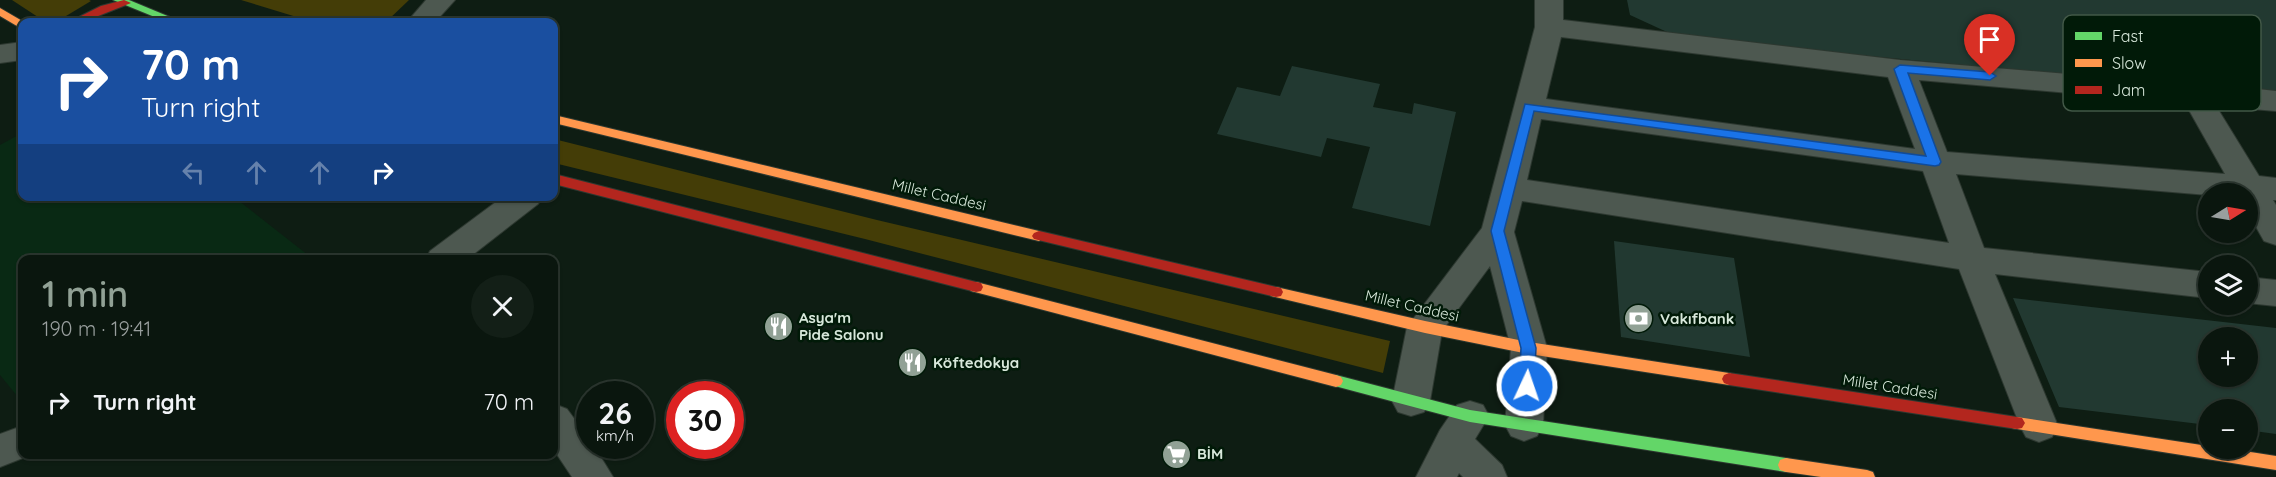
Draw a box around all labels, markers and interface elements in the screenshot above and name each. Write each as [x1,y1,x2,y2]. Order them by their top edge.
pin [1964,14,2015,76]
legend [2063,15,2261,111]
icon: arrive [1973,23,2006,56]
text: Fast [2112,26,2143,46]
text: 70 m [141,38,240,91]
icon: right [42,42,120,120]
text: Slow [2112,53,2146,73]
text: Jam [2112,80,2145,100]
text: Turn right [141,90,260,124]
icon: left [177,156,210,189]
icon: ahead [240,156,273,189]
icon: ahead [303,156,336,189]
icon: right [366,156,399,189]
street label: Millet Caddesi [890,174,988,215]
north arrow [2198,183,2258,243]
map controls [2198,183,2258,459]
button: layers [2198,255,2258,315]
text: 1 min [42,271,128,316]
button: close [471,275,534,338]
street label: Millet Caddesi [1363,285,1461,326]
bank icon: Vakıfbank [1623,303,1655,335]
place label: Asya'm Pide Salonu [799,308,883,344]
place label: Vakıfbank [1660,309,1734,328]
restaurant icon: Asya'm Pide Salonu [762,311,794,343]
text: 190 m · 19:41 [42,316,151,341]
button: + [2198,327,2258,387]
restaurant icon: Köftedokya [896,347,928,379]
place label: Köftedokya [933,353,1019,372]
position arrow [1495,354,1559,418]
street label: Millet Caddesi [1841,370,1939,403]
speed limit sign: 30 [666,381,744,459]
icon: right [42,386,75,419]
text: Turn right [93,388,197,416]
text: 70 m [484,388,534,416]
text: 26 [598,394,632,432]
button: − [2198,399,2258,459]
text: km/h [596,426,634,445]
supermarket icon: BİM [1160,438,1192,470]
place label: BİM [1197,444,1223,463]

